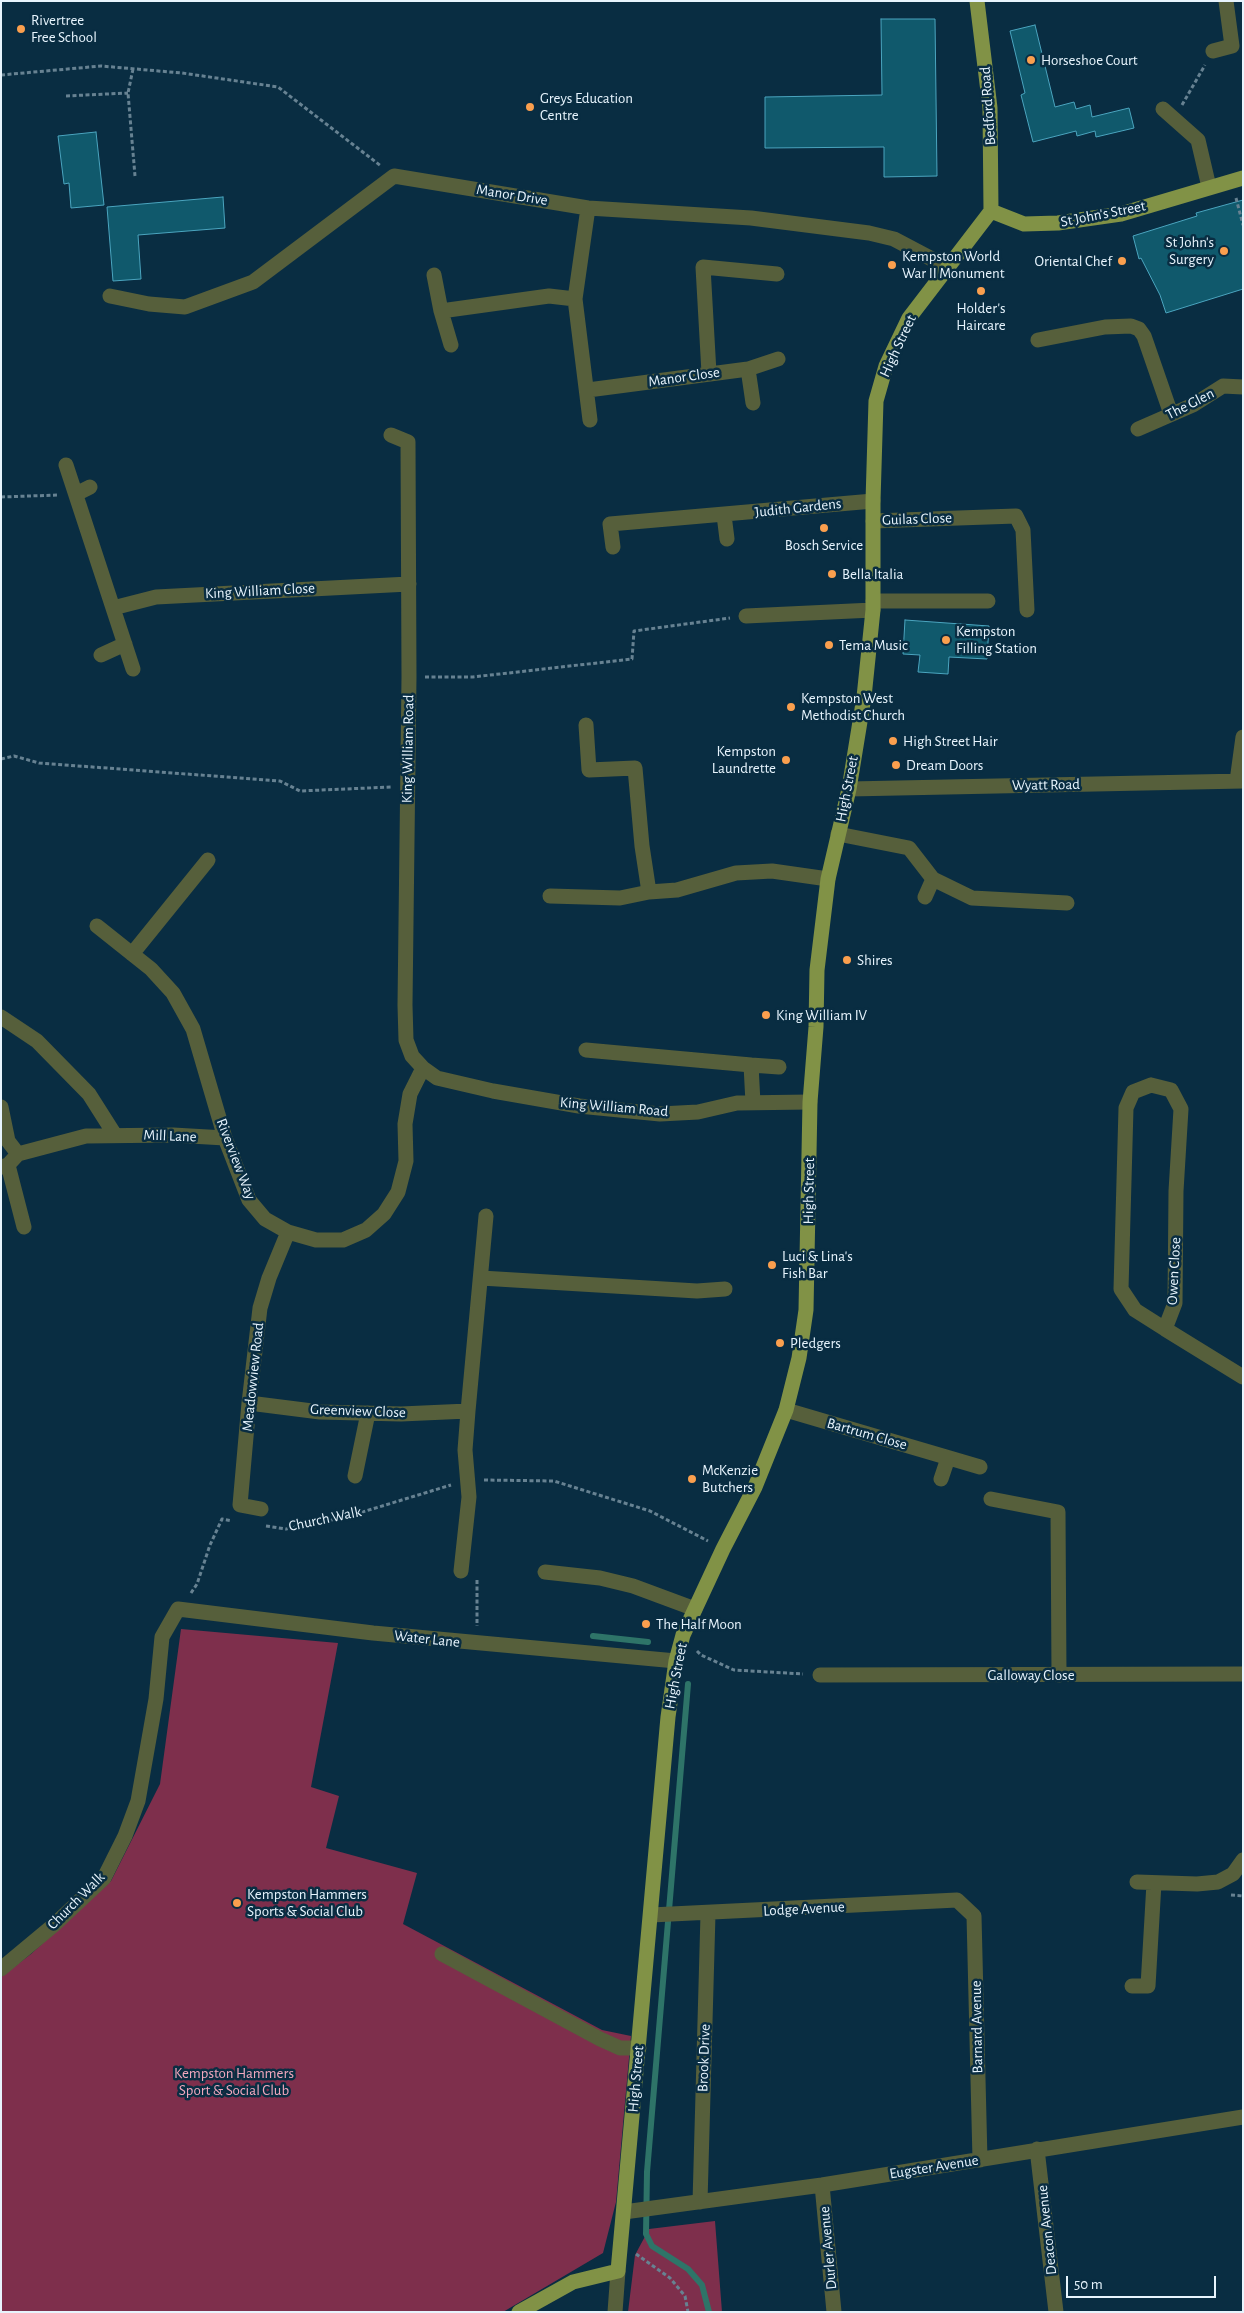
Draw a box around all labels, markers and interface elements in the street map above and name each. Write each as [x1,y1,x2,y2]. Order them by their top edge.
place label: Rivertree Free School [31,11,97,46]
marker: Rivertree Free School [15,23,27,35]
place label: Horseshoe Court [1041,51,1138,69]
marker: Horseshoe Court [1025,54,1037,66]
street label: Bedford Road [976,66,1000,146]
place label: Greys Education Centre [540,89,633,124]
marker: Greys Education Centre [524,101,536,113]
street label: Manor Drive [475,180,549,210]
street label: St John's Street [1059,197,1147,231]
place label: St John's Surgery [1165,233,1214,268]
marker: St John's Surgery [1218,245,1230,257]
place label: Kempston World War II Monument [902,247,1005,282]
place label: Oriental Chef [1034,252,1112,270]
marker: Oriental Chef [1116,255,1128,267]
marker: Kempston World War II Monument [886,259,898,271]
marker: Holder's Haircare [975,285,987,297]
place label: Holder's Haircare [956,299,1006,334]
street label: High Street [876,312,920,380]
street label: Manor Close [647,363,721,391]
street label: The Glen [1163,384,1217,424]
street label: Judith Gardens [754,495,842,521]
street label: Guilas Close [882,509,952,529]
marker: Bosch Service [818,522,830,534]
place label: Bosch Service [785,536,863,554]
place label: Bella Italia [842,565,903,583]
marker: Bella Italia [826,568,838,580]
street label: King William Close [205,579,315,603]
place label: Kempston Filling Station [956,622,1037,657]
marker: Kempston Filling Station [940,634,952,646]
place label: Tema Music [839,636,908,654]
marker: Tema Music [823,639,835,651]
place label: Kempston West Methodist Church [801,689,905,724]
street label: King William Road [398,695,418,803]
marker: Kempston West Methodist Church [785,701,797,713]
place label: High Street Hair [903,732,998,750]
marker: High Street Hair [887,735,899,747]
place label: Kempston Laundrette [712,742,776,777]
marker: Kempston Laundrette [780,754,792,766]
street label: High Street [832,755,862,823]
place label: Dream Doors [906,756,983,774]
marker: Dream Doors [890,759,902,771]
street label: Wyatt Road [1012,775,1080,795]
place label: Shires [857,951,893,969]
marker: Shires [841,954,853,966]
place label: King William IV [776,1006,867,1024]
marker: King William IV [760,1009,772,1021]
street label: King William Road [559,1093,669,1121]
street label: Riverview Way [212,1116,260,1202]
street label: Mill Lane [143,1126,197,1146]
street label: High Street [799,1157,819,1225]
street label: Owen Close [1163,1237,1185,1305]
place label: Luci & Lina's Fish Bar [782,1247,853,1282]
marker: Luci & Lina's Fish Bar [766,1259,778,1271]
street label: Meadowview Road [238,1322,268,1432]
place label: Pledgers [790,1334,841,1352]
marker: Pledgers [774,1337,786,1349]
street label: Greenview Close [310,1400,406,1422]
street label: Bartrum Close [825,1414,909,1454]
place label: McKenzie Butchers [702,1461,758,1496]
marker: McKenzie Butchers [686,1473,698,1485]
street label: Church Walk [287,1502,363,1536]
place label: The Half Moon [656,1615,742,1633]
marker: The Half Moon [640,1618,652,1630]
street label: Water Lane [393,1627,461,1651]
street label: High Street [661,1642,691,1710]
street label: Galloway Close [987,1666,1075,1684]
street label: Church Walk [43,1868,109,1934]
place label: Kempston Hammers Sports & Social Club [247,1885,367,1920]
marker: Kempston Hammers Sports & Social Club [231,1897,243,1909]
street label: Lodge Avenue [763,1898,845,1920]
street label: Barnard Avenue [967,1980,987,2074]
street label: Brook Drive [694,2024,714,2092]
street label: High Street [624,2045,648,2113]
park label: Kempston Hammers Sport & Social Club [174,2064,294,2099]
street label: Eugster Avenue [888,2151,980,2183]
street label: Deacon Avenue [1033,2184,1061,2276]
street label: Durler Avenue [815,2206,841,2290]
scale bar [1069,2266,1219,2298]
text: 50 m [1074,2277,1103,2292]

